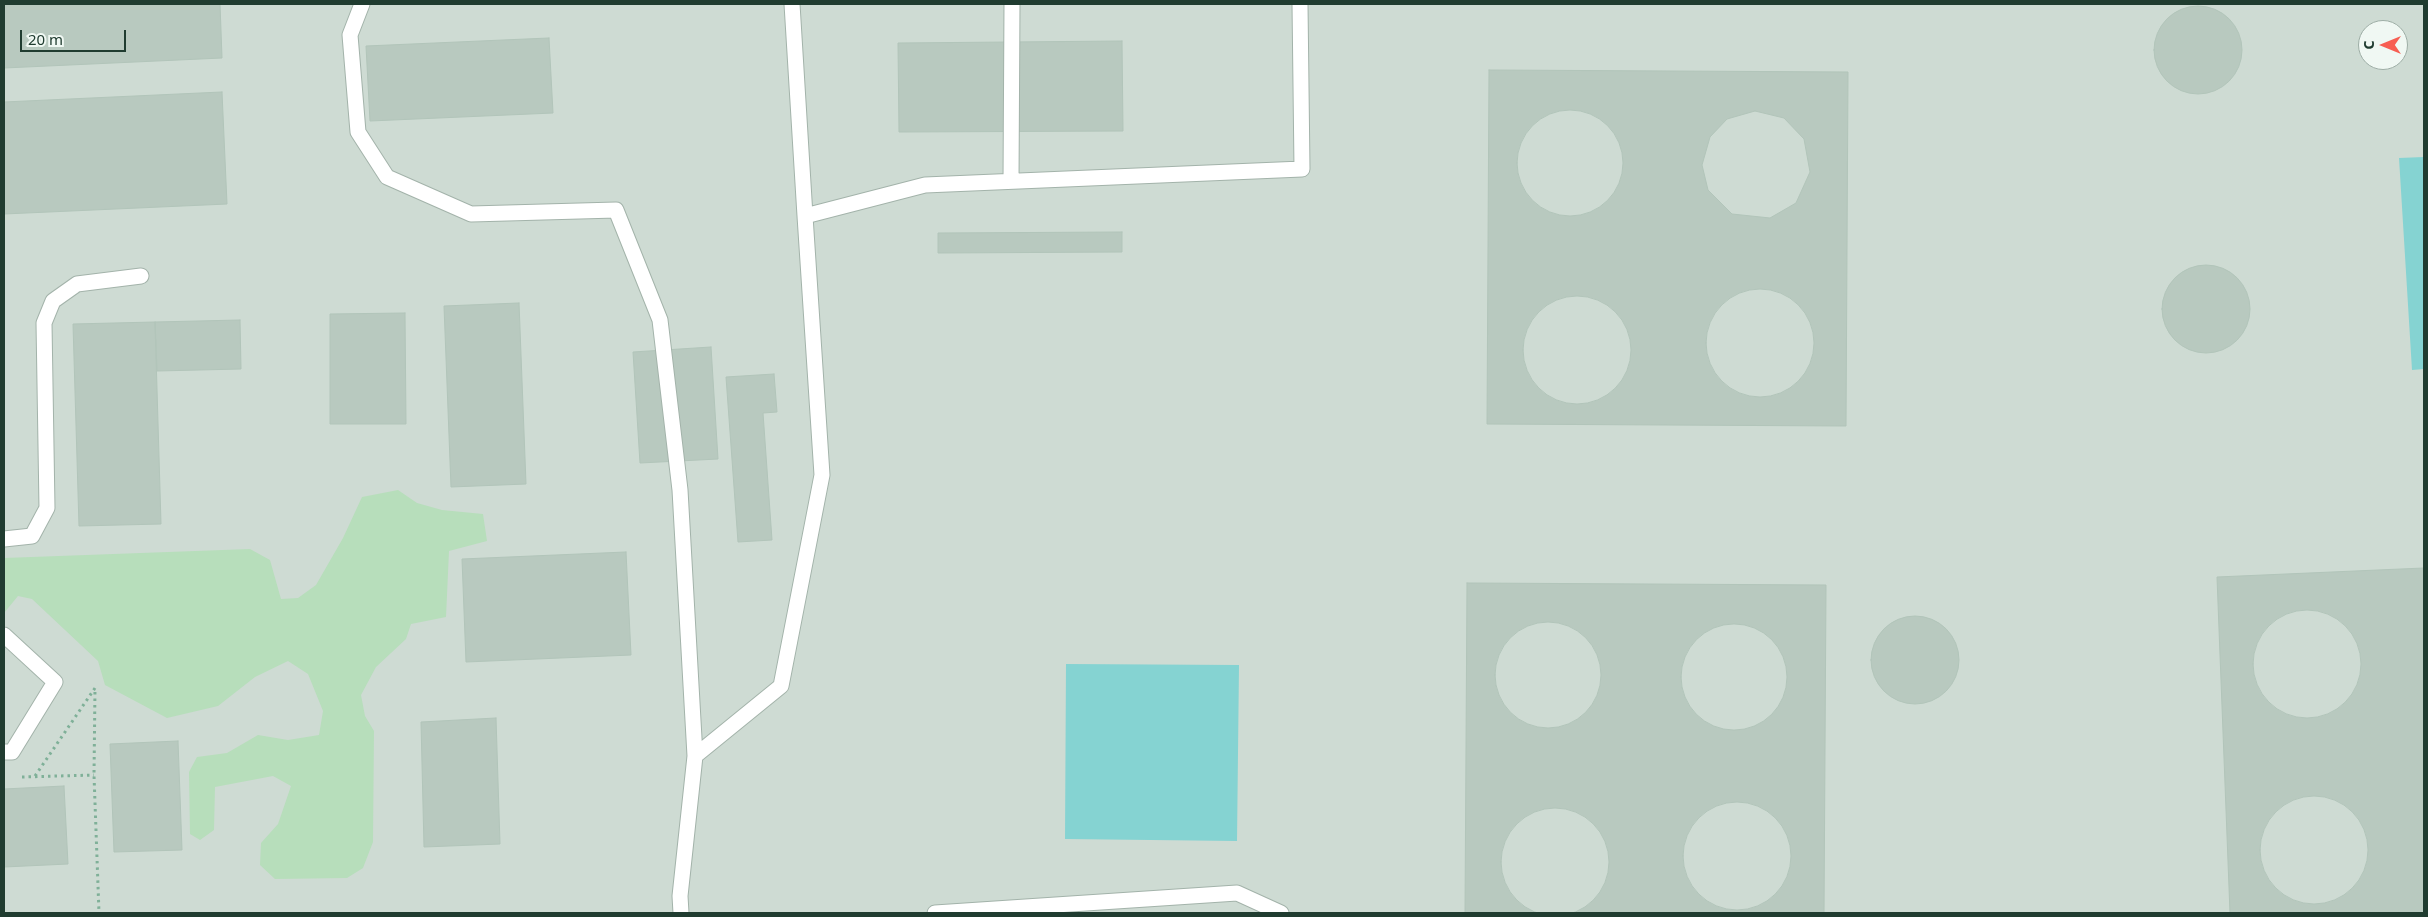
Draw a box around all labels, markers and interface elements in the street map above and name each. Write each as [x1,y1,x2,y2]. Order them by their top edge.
scale bar [22,20,129,52]
north arrow [2358,20,2408,70]
text: 20 m [28,29,63,49]
text: С [2359,40,2378,50]

